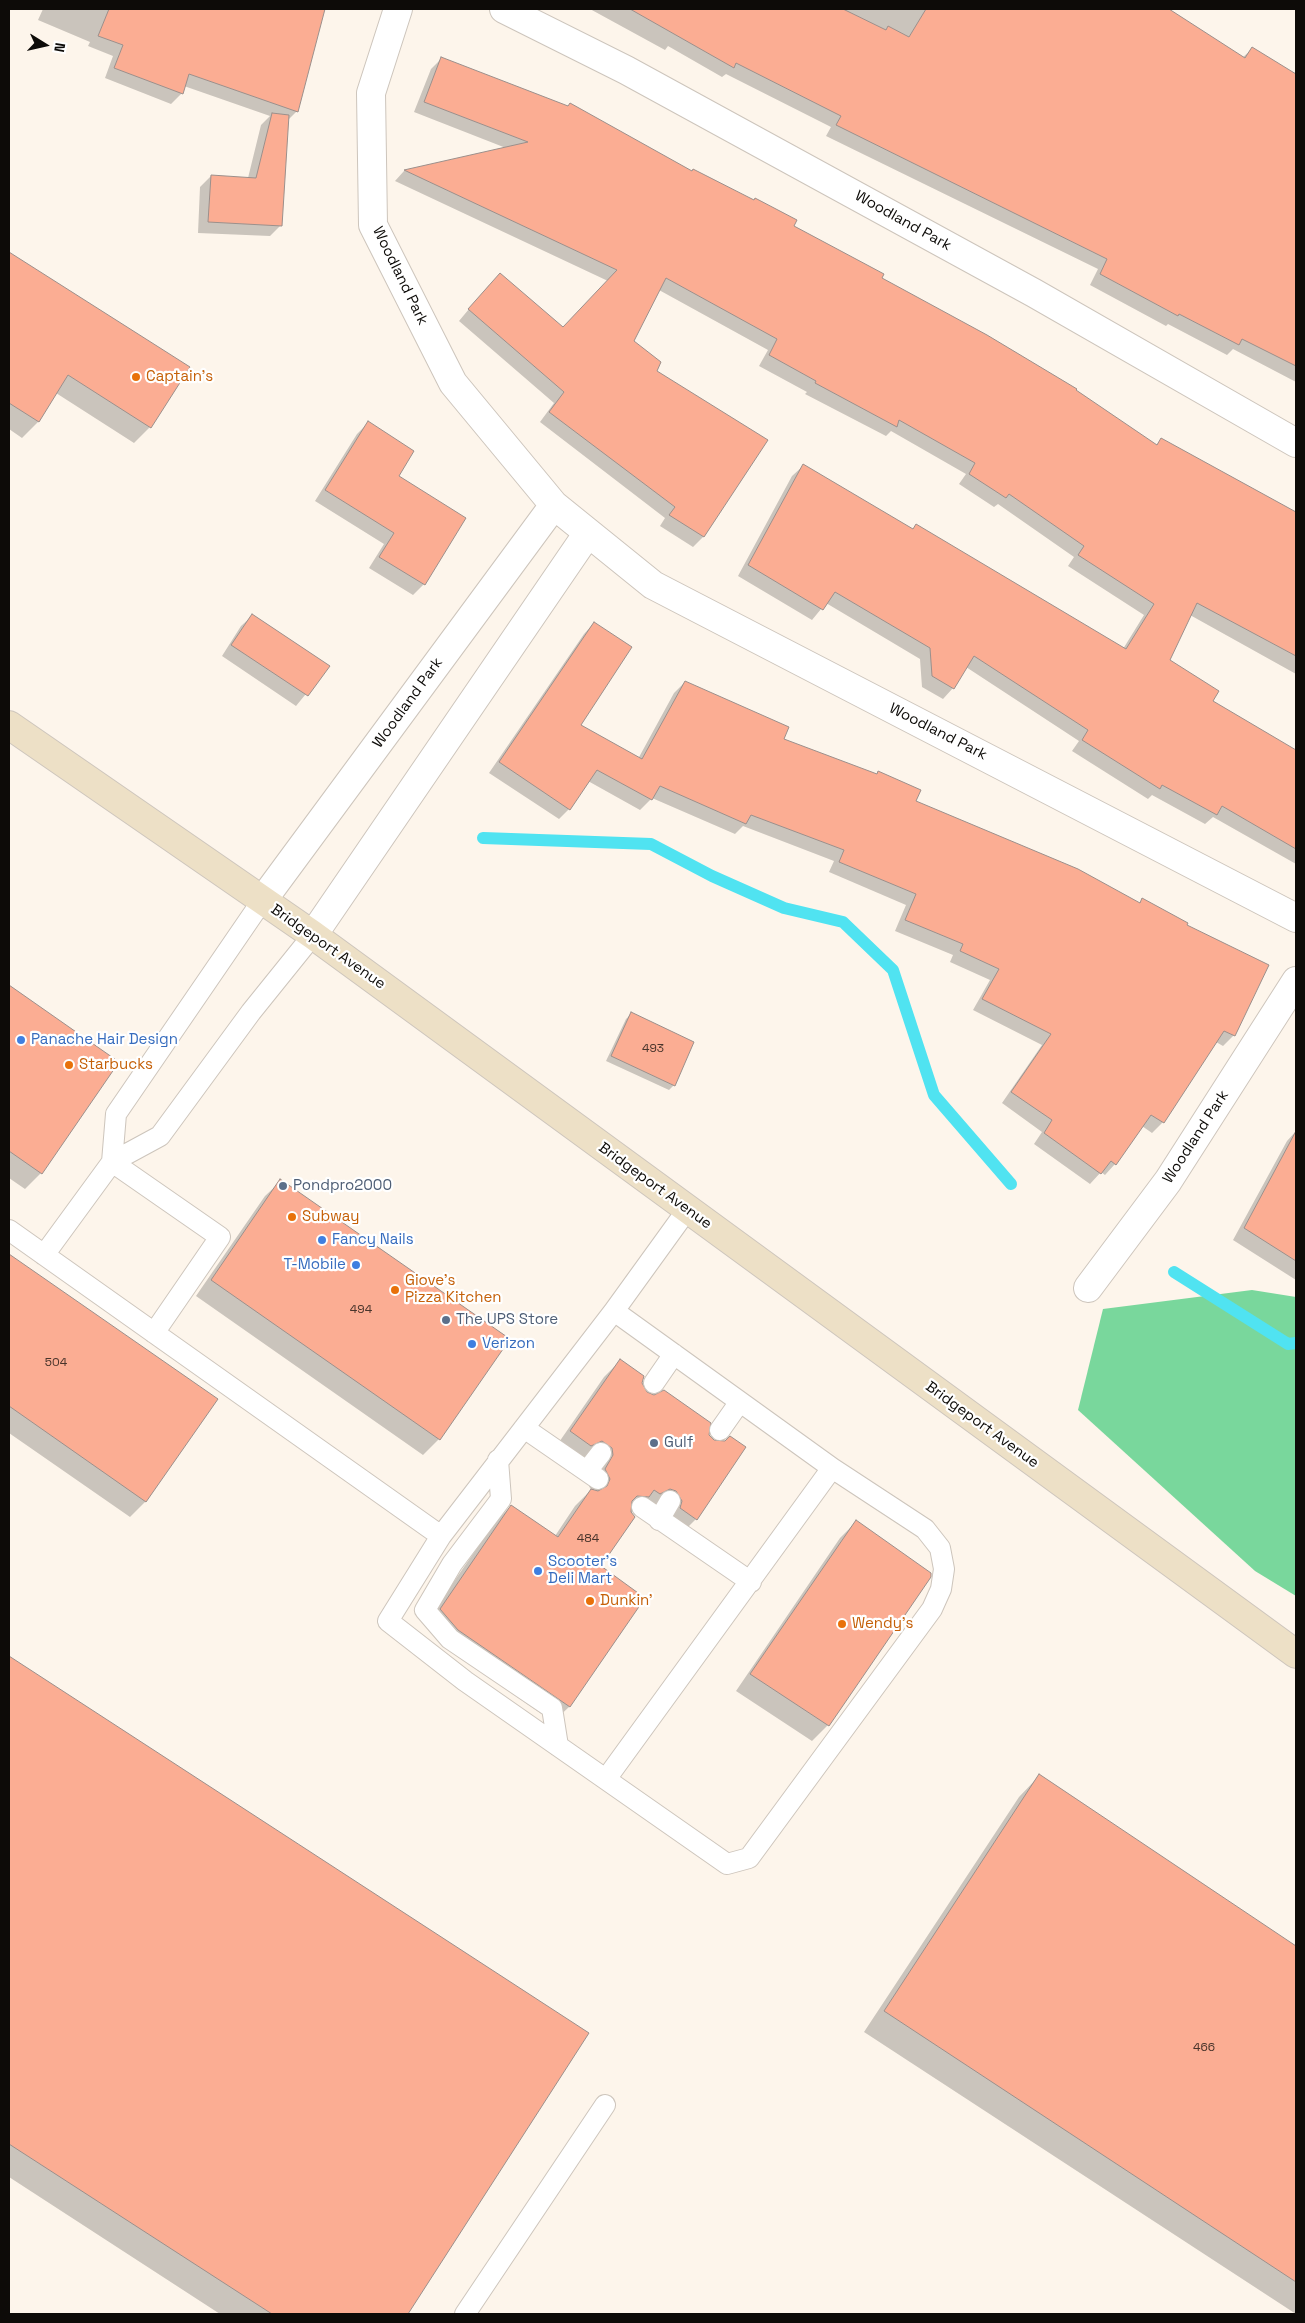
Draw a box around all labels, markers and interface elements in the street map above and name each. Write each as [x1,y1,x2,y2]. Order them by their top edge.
north arrow [20,20,70,70]
text: N [50,41,69,54]
street label: Woodland Park [852,187,954,255]
street label: Woodland Park [368,224,432,328]
place label: Captain's [146,368,213,386]
marker: Captain's [130,371,142,383]
street label: Woodland Park [369,654,447,752]
street label: Woodland Park [886,700,990,764]
street label: Bridgeport Avenue [267,901,389,993]
place label: Panache Hair Design [31,1031,178,1049]
marker: Panache Hair Design [15,1034,27,1046]
house number: 493 [642,1042,664,1056]
place label: Starbucks [79,1056,153,1074]
marker: Starbucks [63,1059,75,1071]
street label: Woodland Park [1159,1087,1233,1187]
street label: Bridgeport Avenue [595,1139,715,1233]
place label: Pondpro2000 [293,1177,392,1195]
marker: Pondpro2000 [277,1180,289,1192]
place label: Subway [302,1208,359,1226]
marker: Subway [286,1211,298,1223]
place label: Fancy Nails [332,1231,414,1249]
marker: Fancy Nails [316,1234,328,1246]
place label: T-Mobile [283,1256,346,1274]
marker: T-Mobile [350,1259,362,1271]
place label: Giove's Pizza Kitchen [405,1272,501,1307]
marker: Giove's Pizza Kitchen [389,1284,401,1296]
house number: 494 [350,1303,372,1317]
place label: The UPS Store [456,1311,558,1329]
marker: The UPS Store [440,1314,452,1326]
place label: Verizon [482,1335,535,1353]
marker: Verizon [466,1338,478,1350]
house number: 504 [45,1356,67,1370]
street label: Bridgeport Avenue [922,1378,1042,1472]
place label: Gulf [664,1434,693,1452]
marker: Gulf [648,1437,660,1449]
house number: 484 [577,1532,599,1546]
place label: Scooter's Deli Mart [548,1553,617,1588]
marker: Scooter's Deli Mart [532,1565,544,1577]
place label: Dunkin' [600,1592,653,1610]
marker: Dunkin' [584,1595,596,1607]
place label: Wendy's [852,1615,913,1633]
marker: Wendy's [836,1618,848,1630]
house number: 466 [1193,2041,1215,2055]

